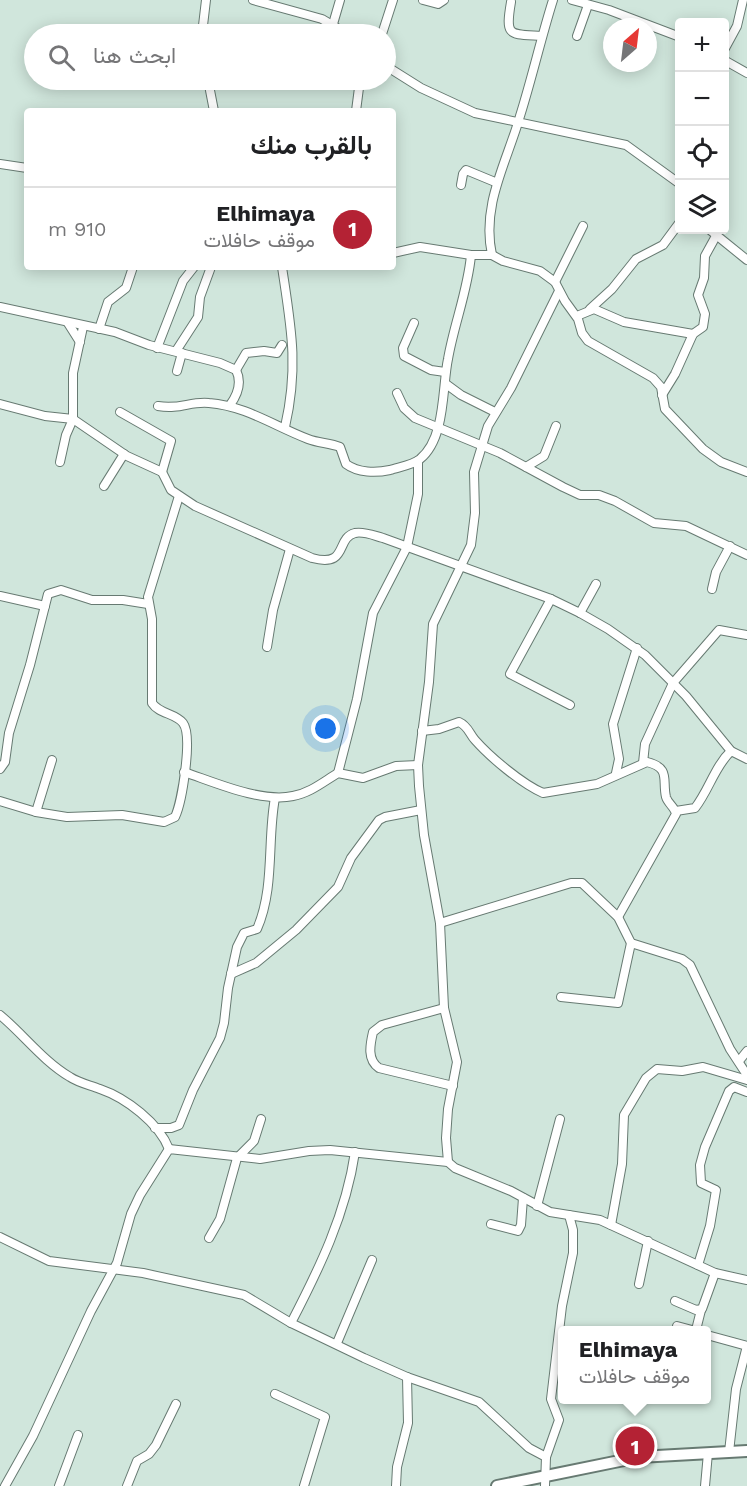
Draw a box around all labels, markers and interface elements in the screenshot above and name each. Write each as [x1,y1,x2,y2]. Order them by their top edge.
north arrow [603,18,657,72]
map controls [675,18,729,234]
button: + [675,18,729,72]
search box [24,24,396,90]
icon: search [45,41,78,74]
text: ابحث هنا [93,43,176,68]
button: − [675,72,729,126]
button: locate [675,126,729,180]
text: بالقرب منك [250,130,372,160]
button: layers [675,180,729,234]
text: Elhimaya [216,201,315,226]
text: 910 m [48,217,106,241]
text: 1 [348,217,357,241]
text: موقف حافلات [204,228,315,252]
your location [311,714,340,743]
popup [558,1326,711,1404]
text: Elhimaya [579,1337,678,1362]
text: موقف حافلات [579,1364,690,1388]
pin: 1 [616,1424,654,1468]

